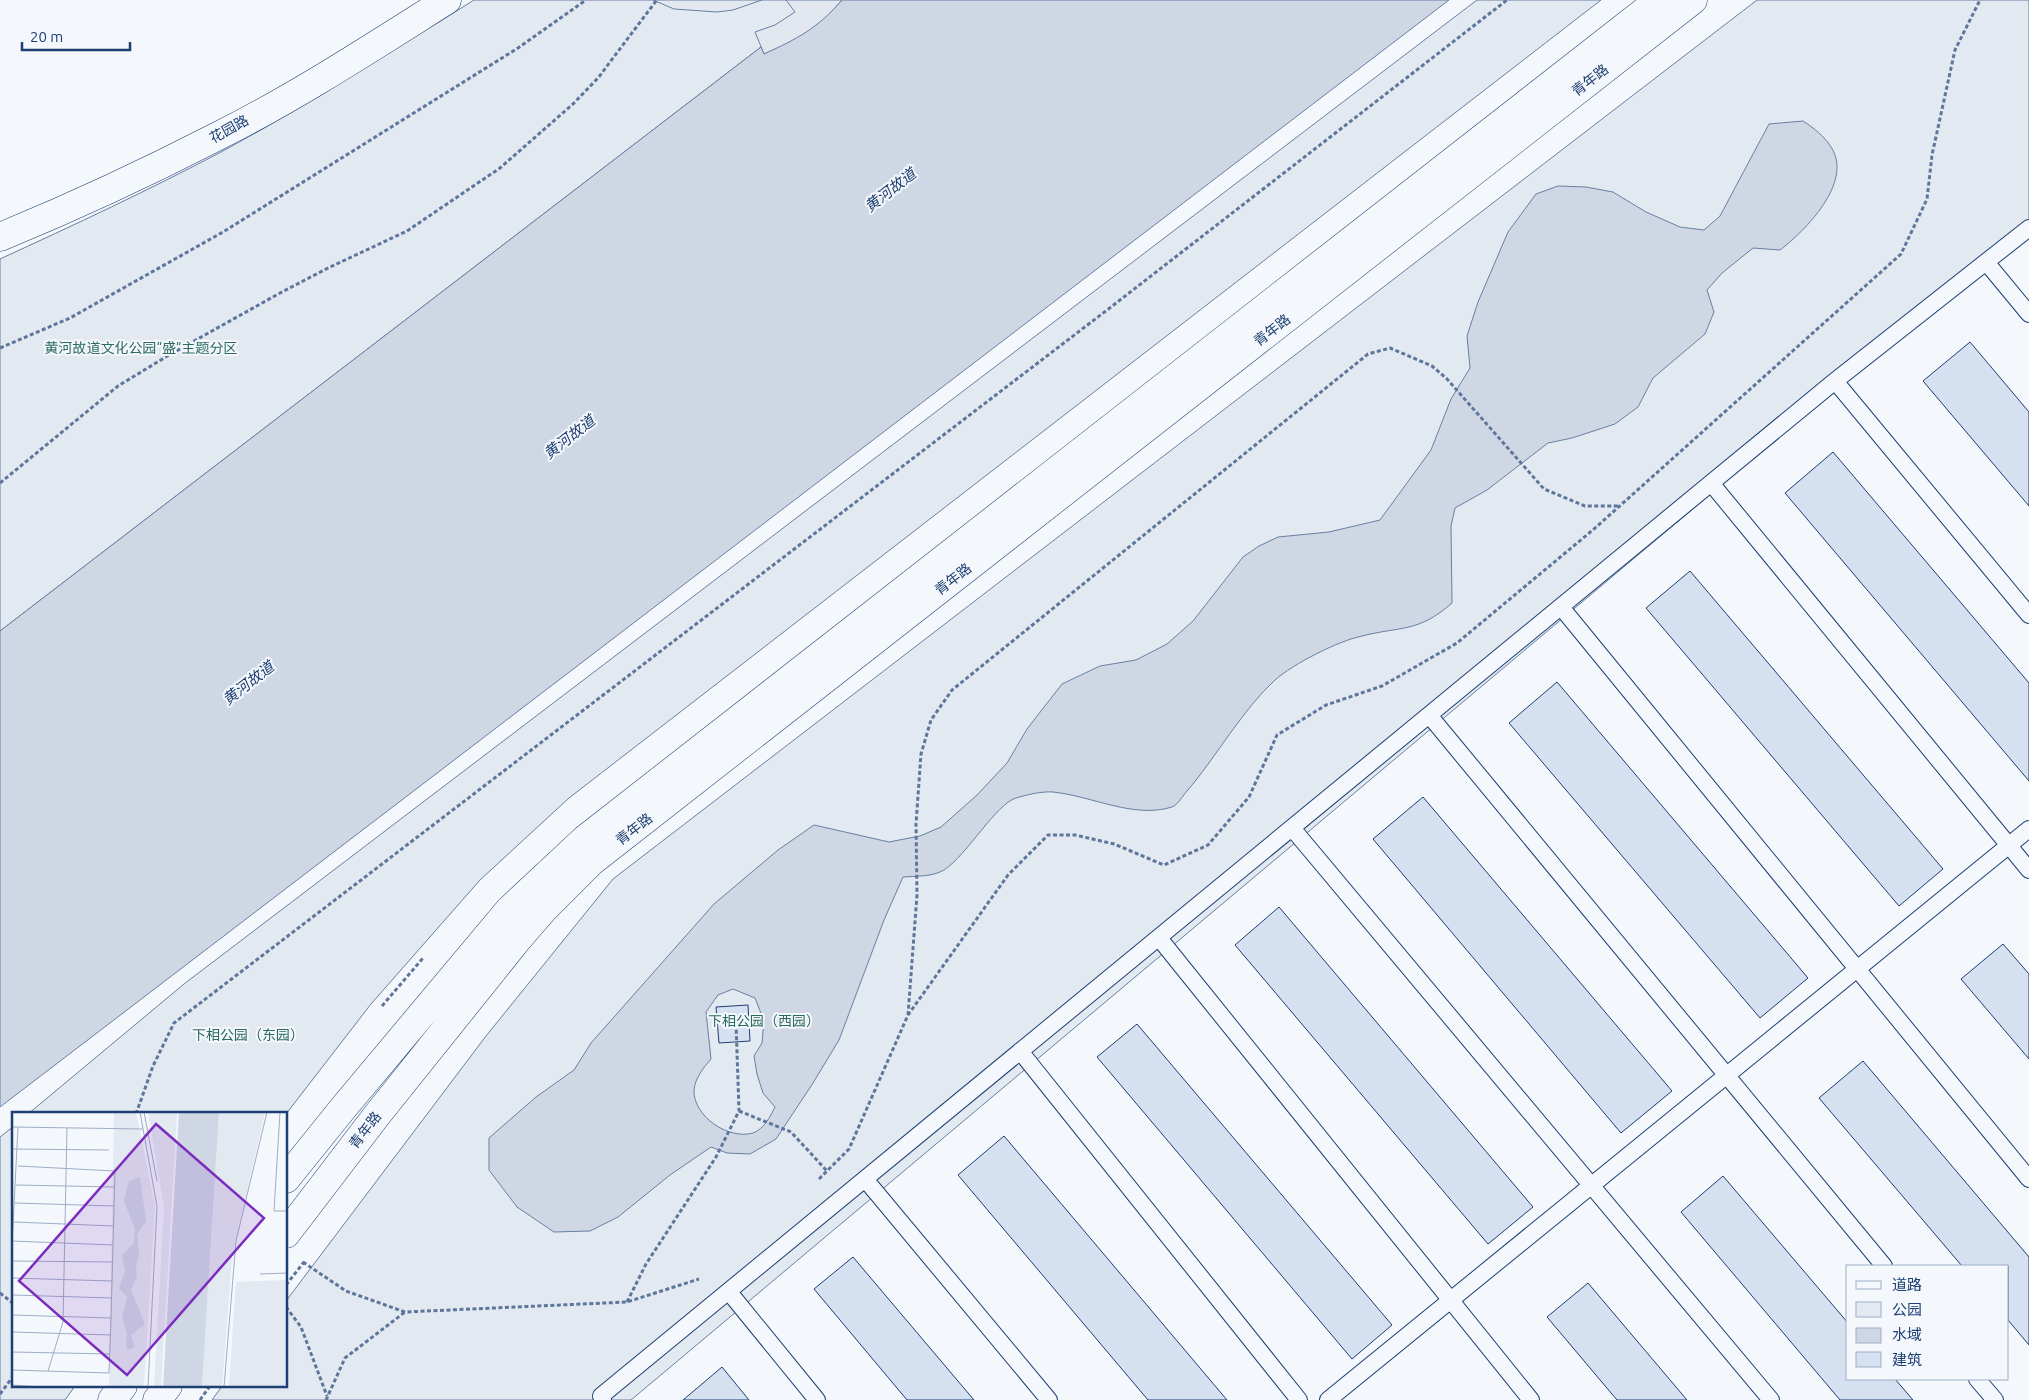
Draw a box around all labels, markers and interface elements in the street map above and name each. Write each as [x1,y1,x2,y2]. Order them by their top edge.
scale bar [22,20,130,52]
text: 20 m [30,28,63,45]
street label: 青年路 [1569,61,1611,99]
street label: 花园路 [207,112,251,146]
water label: 黄河故道 [861,164,920,215]
street label: 青年路 [1251,311,1293,349]
park label: 黄河故道文化公园“盛”主题分区 [44,340,238,356]
water label: 黄河故道 [540,411,599,462]
street label: 青年路 [932,560,974,598]
water label: 黄河故道 [219,657,278,708]
street label: 青年路 [613,810,655,848]
park label: 下相公园（西园） [708,1013,820,1029]
park label: 下相公园（东园） [192,1027,304,1043]
street label: 青年路 [346,1109,384,1151]
inset map [12,1112,288,1388]
legend [1846,1265,2009,1380]
text: 道路 [1892,1276,1922,1293]
text: 公园 [1892,1301,1922,1318]
text: 水域 [1892,1326,1922,1343]
text: 建筑 [1892,1351,1922,1368]

